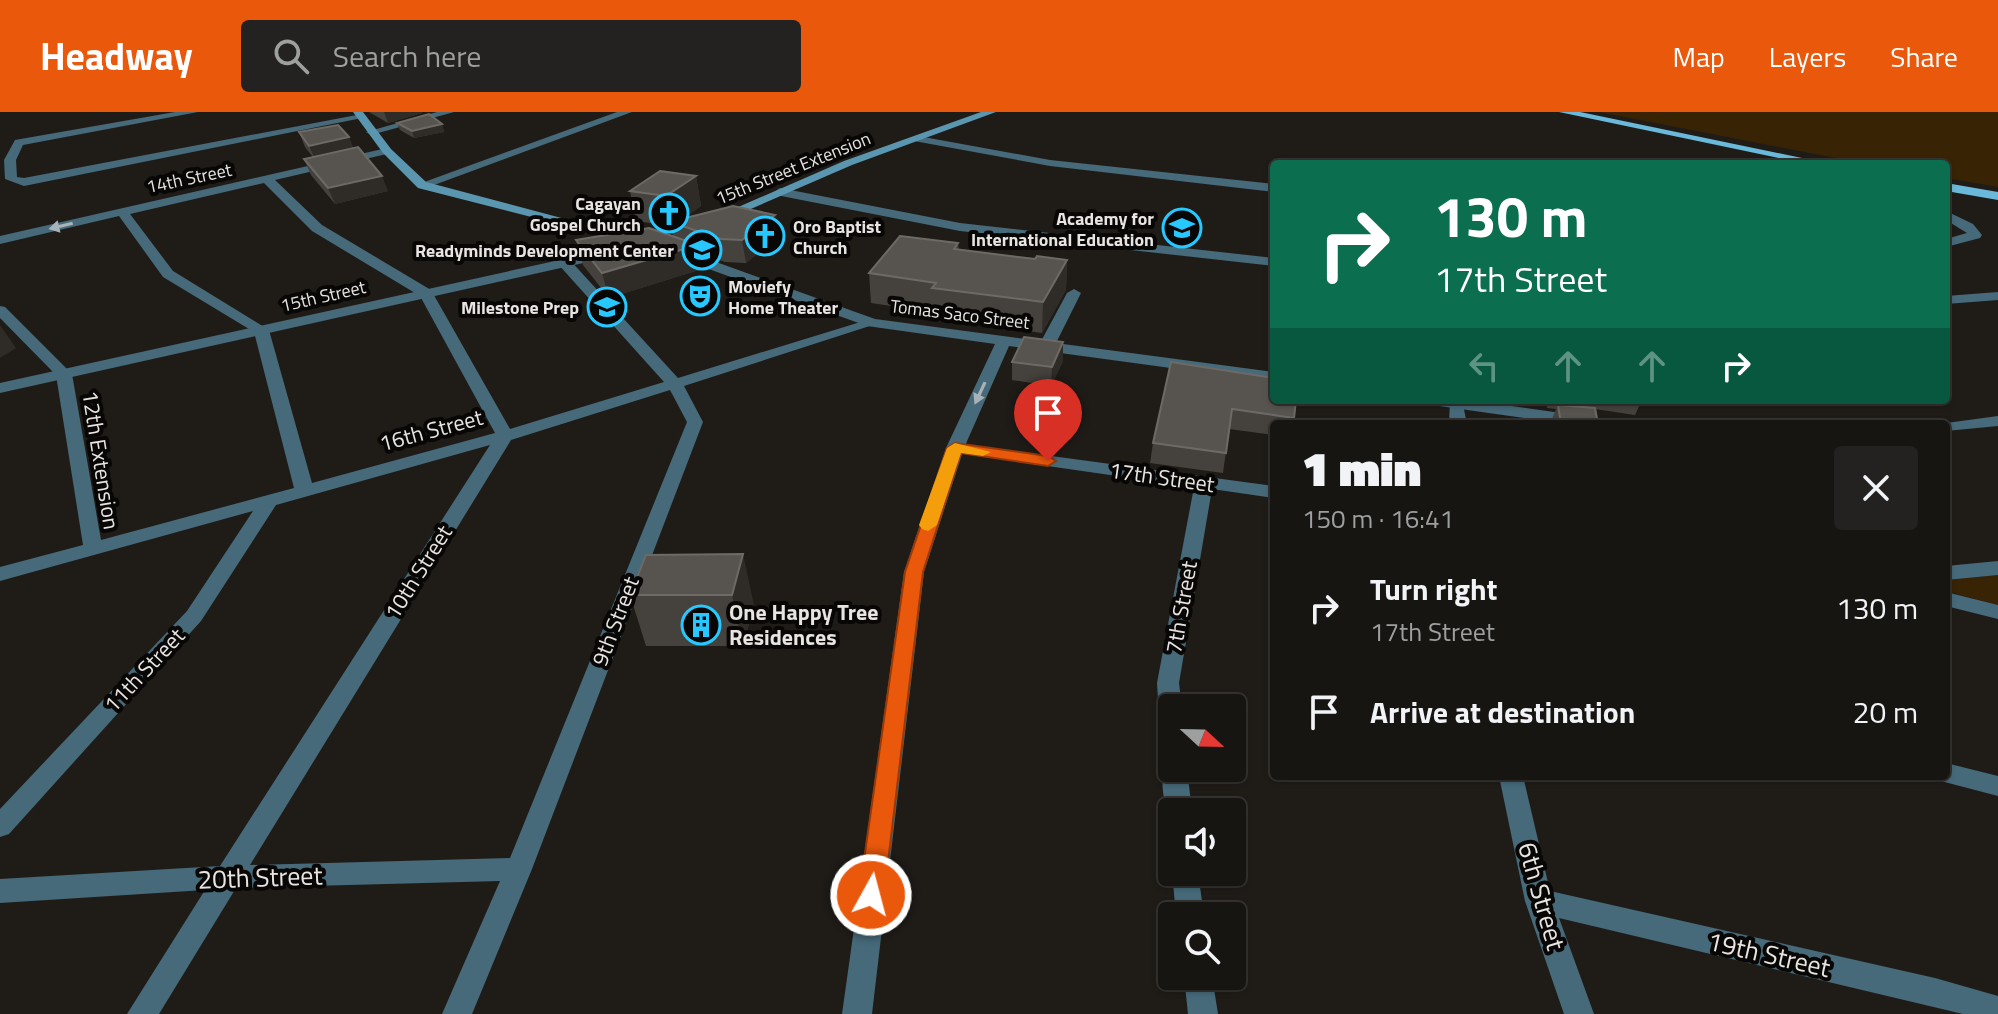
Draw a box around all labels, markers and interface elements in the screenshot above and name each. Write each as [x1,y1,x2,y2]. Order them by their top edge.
search box [241,20,801,92]
text: Headway [40,27,193,85]
text: Search here [333,33,481,79]
icon: search [269,34,313,78]
text: Map [1672,35,1725,78]
text: Layers [1769,35,1846,78]
text: Share [1890,35,1958,78]
street label: 15th Street Extension [711,125,875,211]
street label: 14th Street [144,156,235,200]
text: 130 m [1434,174,1587,259]
place label: Cagayan Gospel Church [530,190,641,238]
church icon: Cagayan Gospel Church [648,192,690,234]
icon: right [1302,192,1406,296]
place label: Academy for International Education [971,205,1154,253]
school or university icon: Academy for International Education [1161,207,1203,249]
place label: Oro Baptist Church [793,213,882,261]
church icon: Oro Baptist Church [744,215,786,257]
one-way arrow [49,220,74,232]
school or university icon: Readyminds Development Center [681,229,723,271]
place label: Readyminds Development Center [415,237,674,264]
text: 17th Street [1434,251,1607,306]
street label: 15th Street [278,273,369,319]
place label: Moviefy Home Theater [728,273,838,321]
theatre icon: Moviefy Home Theater [679,275,721,317]
school or university icon: Milestone Prep [586,286,628,328]
street label: Tomas Saco Street [889,292,1032,336]
place label: Milestone Prep [461,294,579,321]
icon: left [1462,344,1506,388]
icon: ahead [1546,344,1590,388]
icon: ahead [1630,344,1674,388]
icon: right [1714,344,1758,388]
pin [1014,379,1082,461]
one-way arrow [973,382,987,405]
street label: 12th Extension [73,388,129,532]
icon: arrive [1026,391,1070,435]
street label: 16th Street [376,400,487,460]
text: 1 min [1302,432,1421,505]
button: close [1834,446,1918,530]
street label: 17th Street [1107,453,1217,501]
text: 150 m · 16:41 [1302,499,1454,538]
street label: 10th Street [376,518,461,626]
street label: 7th Street [1156,558,1206,656]
text: Turn right [1370,566,1498,612]
street label: 9th Street [582,571,648,671]
text: 130 m [1836,585,1918,631]
icon: right [1302,586,1346,630]
place label: One Happy Tree Residences [729,595,878,654]
building icon: One Happy Tree Residences [680,604,722,646]
text: 17th Street [1370,612,1495,651]
street label: 11th Street [96,620,193,720]
text: Arrive at destination [1370,689,1635,735]
text: 20 m [1853,689,1918,735]
icon: arrive [1302,690,1346,734]
north arrow [1158,694,1246,782]
map controls [1158,694,1246,990]
button: sound [1158,798,1246,886]
street label: 6th Street [1508,838,1576,954]
position arrow [829,853,913,937]
street label: 20th Street [197,855,323,899]
button: search [1158,902,1246,990]
street label: 19th Street [1704,921,1834,987]

